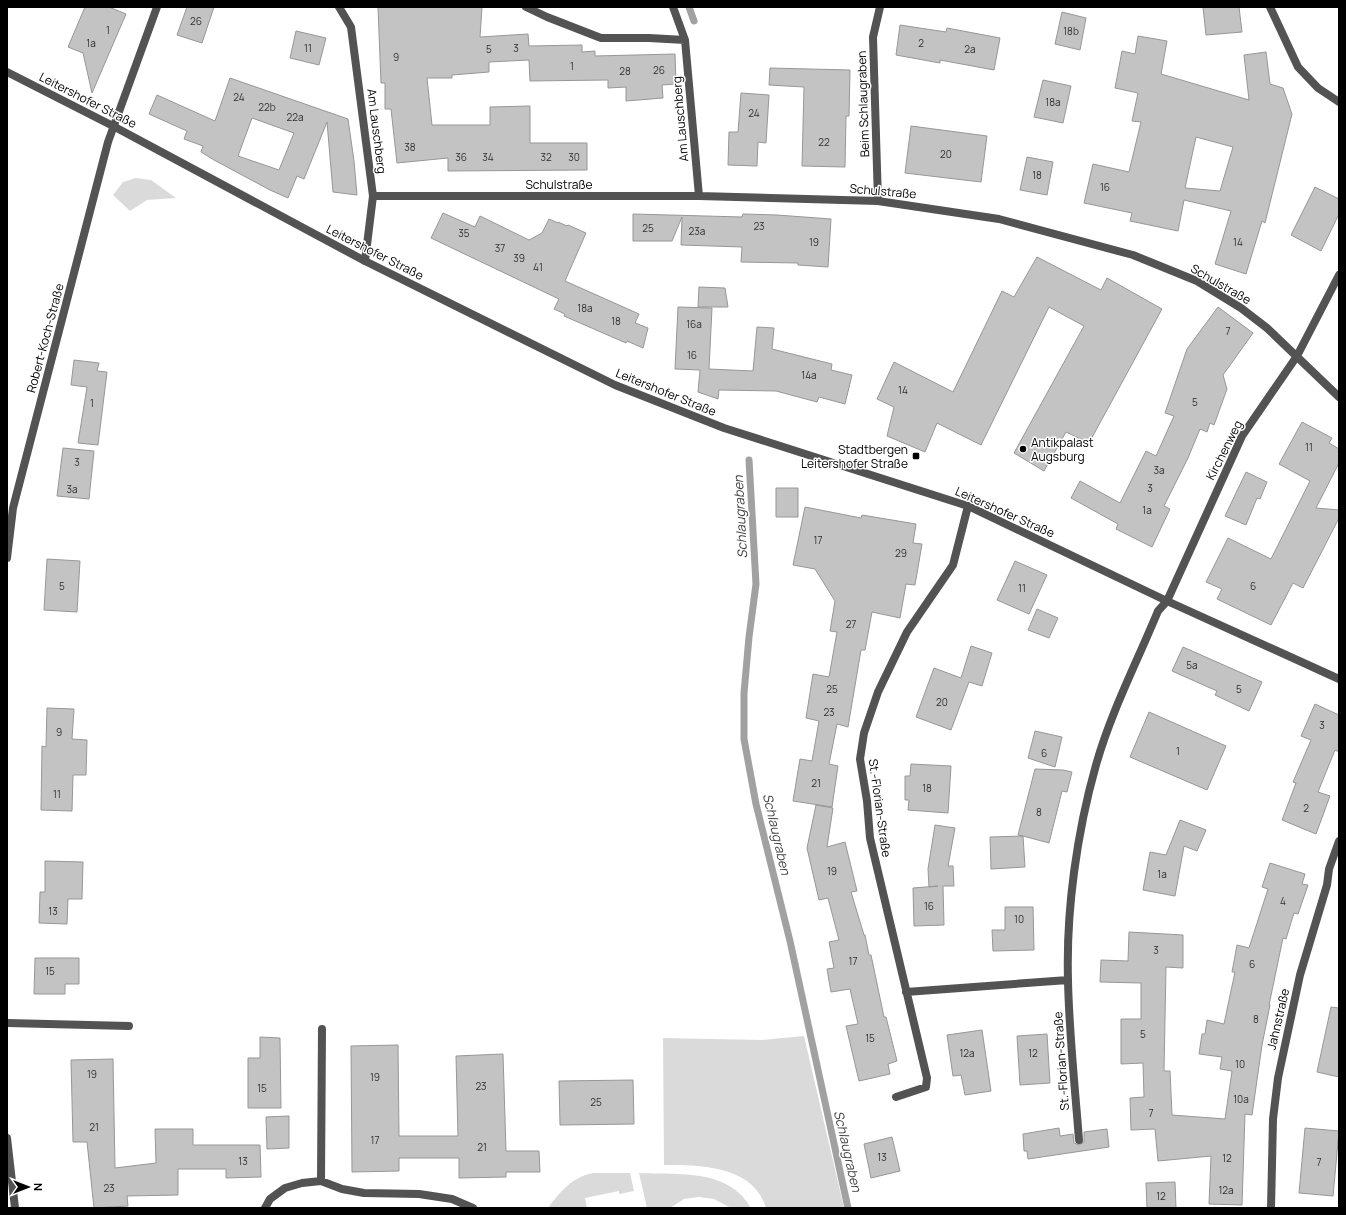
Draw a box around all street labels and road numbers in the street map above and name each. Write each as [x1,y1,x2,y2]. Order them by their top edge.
street label: Beim Schlaugraben [853,51,873,157]
street label: Leitershofer Straße [36,68,140,132]
street label: Am Lauschberg [668,76,692,162]
street label: Am Lauschberg [363,88,391,174]
street label: Schulstraße [525,176,593,193]
street label: Schulstraße [849,180,917,202]
street label: Leitershofer Straße [323,220,427,284]
street label: Schulstraße [1188,260,1254,308]
street label: Robert-Koch-Straße [22,281,68,395]
street label: Leitershofer Straße [613,364,719,420]
street label: Kirchenweg [1202,417,1246,483]
street label: Leitershofer Straße [953,482,1057,542]
street label: St.-Florian-Straße [865,758,895,858]
street label: Jahnstraße [1263,987,1293,1051]
street label: St.-Florian-Straße [1049,1011,1073,1111]

